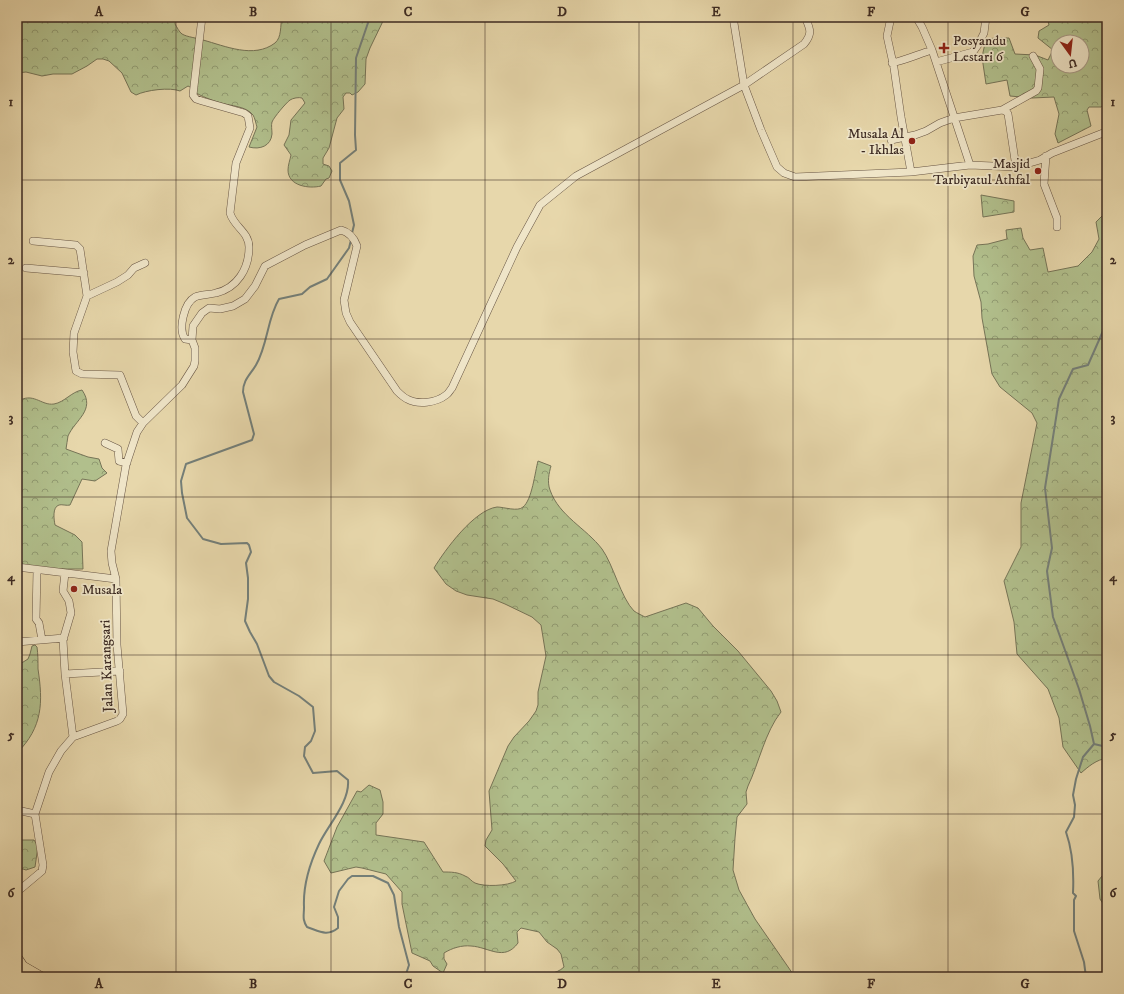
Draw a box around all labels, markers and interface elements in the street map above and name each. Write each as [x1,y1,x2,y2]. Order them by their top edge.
text: A [94,4,104,20]
text: B [249,4,257,20]
text: C [404,4,413,20]
text: D [557,4,567,20]
text: E [711,4,721,20]
text: F [867,4,876,20]
text: G [1020,4,1030,20]
place label: Posyandu Lestari 6 [953,32,1006,66]
north arrow [1050,34,1090,74]
marker: Posyandu Lestari 6 [938,42,950,54]
text: U [1066,55,1078,71]
text: 1 [9,94,14,110]
text: 1 [1111,94,1116,110]
place label: Musala Al - Ikhlas [848,125,905,159]
marker: Musala Al - Ikhlas [907,136,917,146]
place label: Masjid Tarbiyatul Athfal [933,155,1031,189]
marker: Masjid Tarbiyatul Athfal [1033,166,1043,176]
text: 2 [8,252,15,268]
text: 2 [1110,252,1117,268]
text: 3 [9,410,14,426]
text: 3 [1111,410,1116,426]
text: 4 [6,569,15,586]
text: 4 [1108,569,1117,586]
place label: Musala [82,581,122,599]
marker: Musala [69,584,79,594]
street label: Jalan Karangsari [96,619,118,714]
text: 5 [7,727,15,743]
text: 5 [1109,727,1117,743]
text: 6 [8,885,16,901]
text: 6 [1110,885,1118,901]
text: A [94,976,104,992]
text: B [249,976,257,992]
text: C [404,976,413,992]
text: D [557,976,567,992]
text: E [711,976,721,992]
text: F [867,976,876,992]
text: G [1020,976,1030,992]

